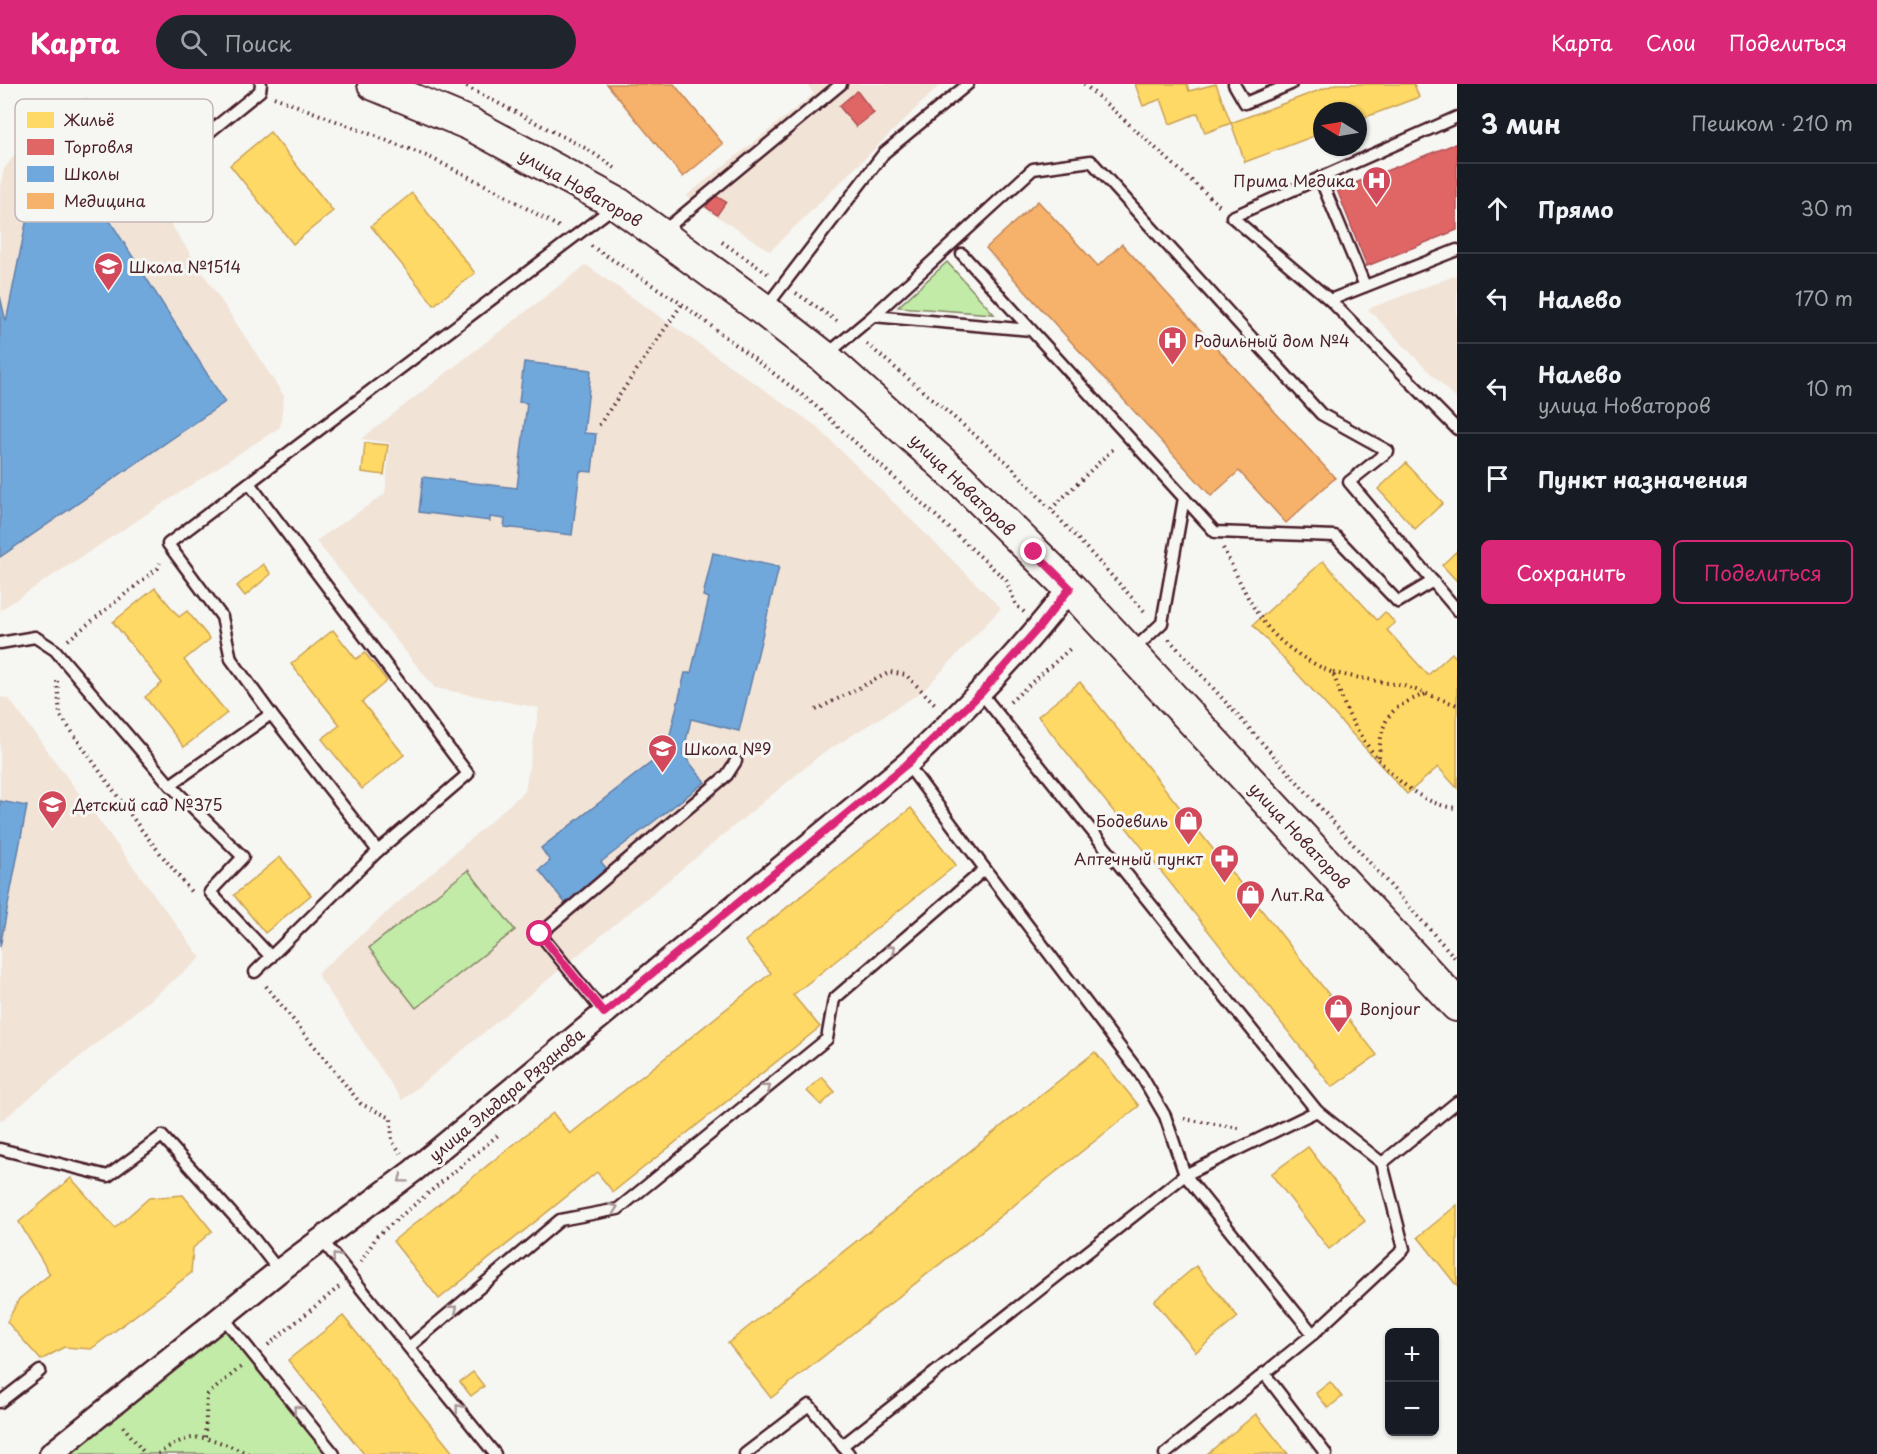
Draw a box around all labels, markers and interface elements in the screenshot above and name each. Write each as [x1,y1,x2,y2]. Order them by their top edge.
search box [156,15,576,69]
text: Карта [30,21,120,64]
icon: search [177,26,210,59]
text: Поиск [225,26,292,59]
text: Карта [1551,26,1613,58]
text: Слои [1646,26,1696,58]
text: Поделиться [1729,26,1847,58]
legend [15,99,213,222]
north arrow [1313,102,1367,156]
text: 3 мин [1481,104,1561,143]
text: Жильё [63,107,114,131]
text: Пешком · 210 m [1692,108,1853,138]
text: Торговля [64,134,133,158]
street label: улица Новаторов [515,142,647,232]
text: Школы [64,161,120,185]
hospital icon: Прима Медика [1360,164,1392,206]
place label: Прима Медика [1233,168,1355,192]
text: Медицина [64,188,146,212]
icon: ahead [1481,192,1514,225]
text: Прямо [1538,192,1613,225]
text: 30 m [1800,193,1853,223]
school or university icon: Школа №1514 [92,250,124,292]
place label: Школа №1514 [129,254,241,278]
icon: left [1481,282,1514,315]
text: Налево [1538,282,1621,315]
text: 170 m [1795,283,1853,313]
hospital icon: Родильный дом №4 [1157,324,1189,366]
place label: Родильный дом №4 [1194,328,1350,352]
text: Налево [1538,357,1621,390]
icon: left [1481,372,1514,405]
text: 10 m [1806,373,1853,403]
text: улица Новаторов [1538,390,1711,420]
street label: улица Новаторов [905,427,1021,541]
icon: arrive [1481,462,1514,495]
text: Пункт назначения [1538,462,1748,495]
route end [1020,538,1046,564]
button: Сохранить [1481,540,1661,604]
button: Поделиться [1673,540,1853,604]
school or university icon: Школа №9 [647,732,679,774]
place label: Школа №9 [684,736,771,760]
street label: улица Новаторов [1244,776,1356,894]
school or university icon: Детский сад №375 [36,788,68,830]
place label: Детский сад №375 [72,792,223,816]
shop icon: Бодевиль [1173,804,1205,846]
place label: Бодевиль [1096,808,1168,832]
pharmacy icon: Аптечный пункт [1208,842,1240,884]
place label: Аптечный пункт [1074,846,1203,870]
shop icon: Лит.Ra [1234,878,1266,920]
place label: Лит.Ra [1271,882,1325,906]
route start [526,920,552,946]
one-way arrow [885,945,896,956]
shop icon: Bonjour [1322,992,1354,1034]
place label: Bonjour [1359,996,1421,1020]
street label: улица Эльдара Рязанова [423,1022,589,1166]
one-way arrow [760,1085,771,1096]
one-way arrow [398,1171,409,1182]
one-way arrow [609,1203,619,1216]
one-way arrow [332,1253,343,1264]
one-way arrow [447,1306,458,1317]
map controls [1385,1328,1439,1436]
button: + [1385,1328,1439,1382]
button: − [1385,1382,1439,1436]
one-way arrow [294,1404,305,1415]
one-way arrow [455,1404,466,1415]

